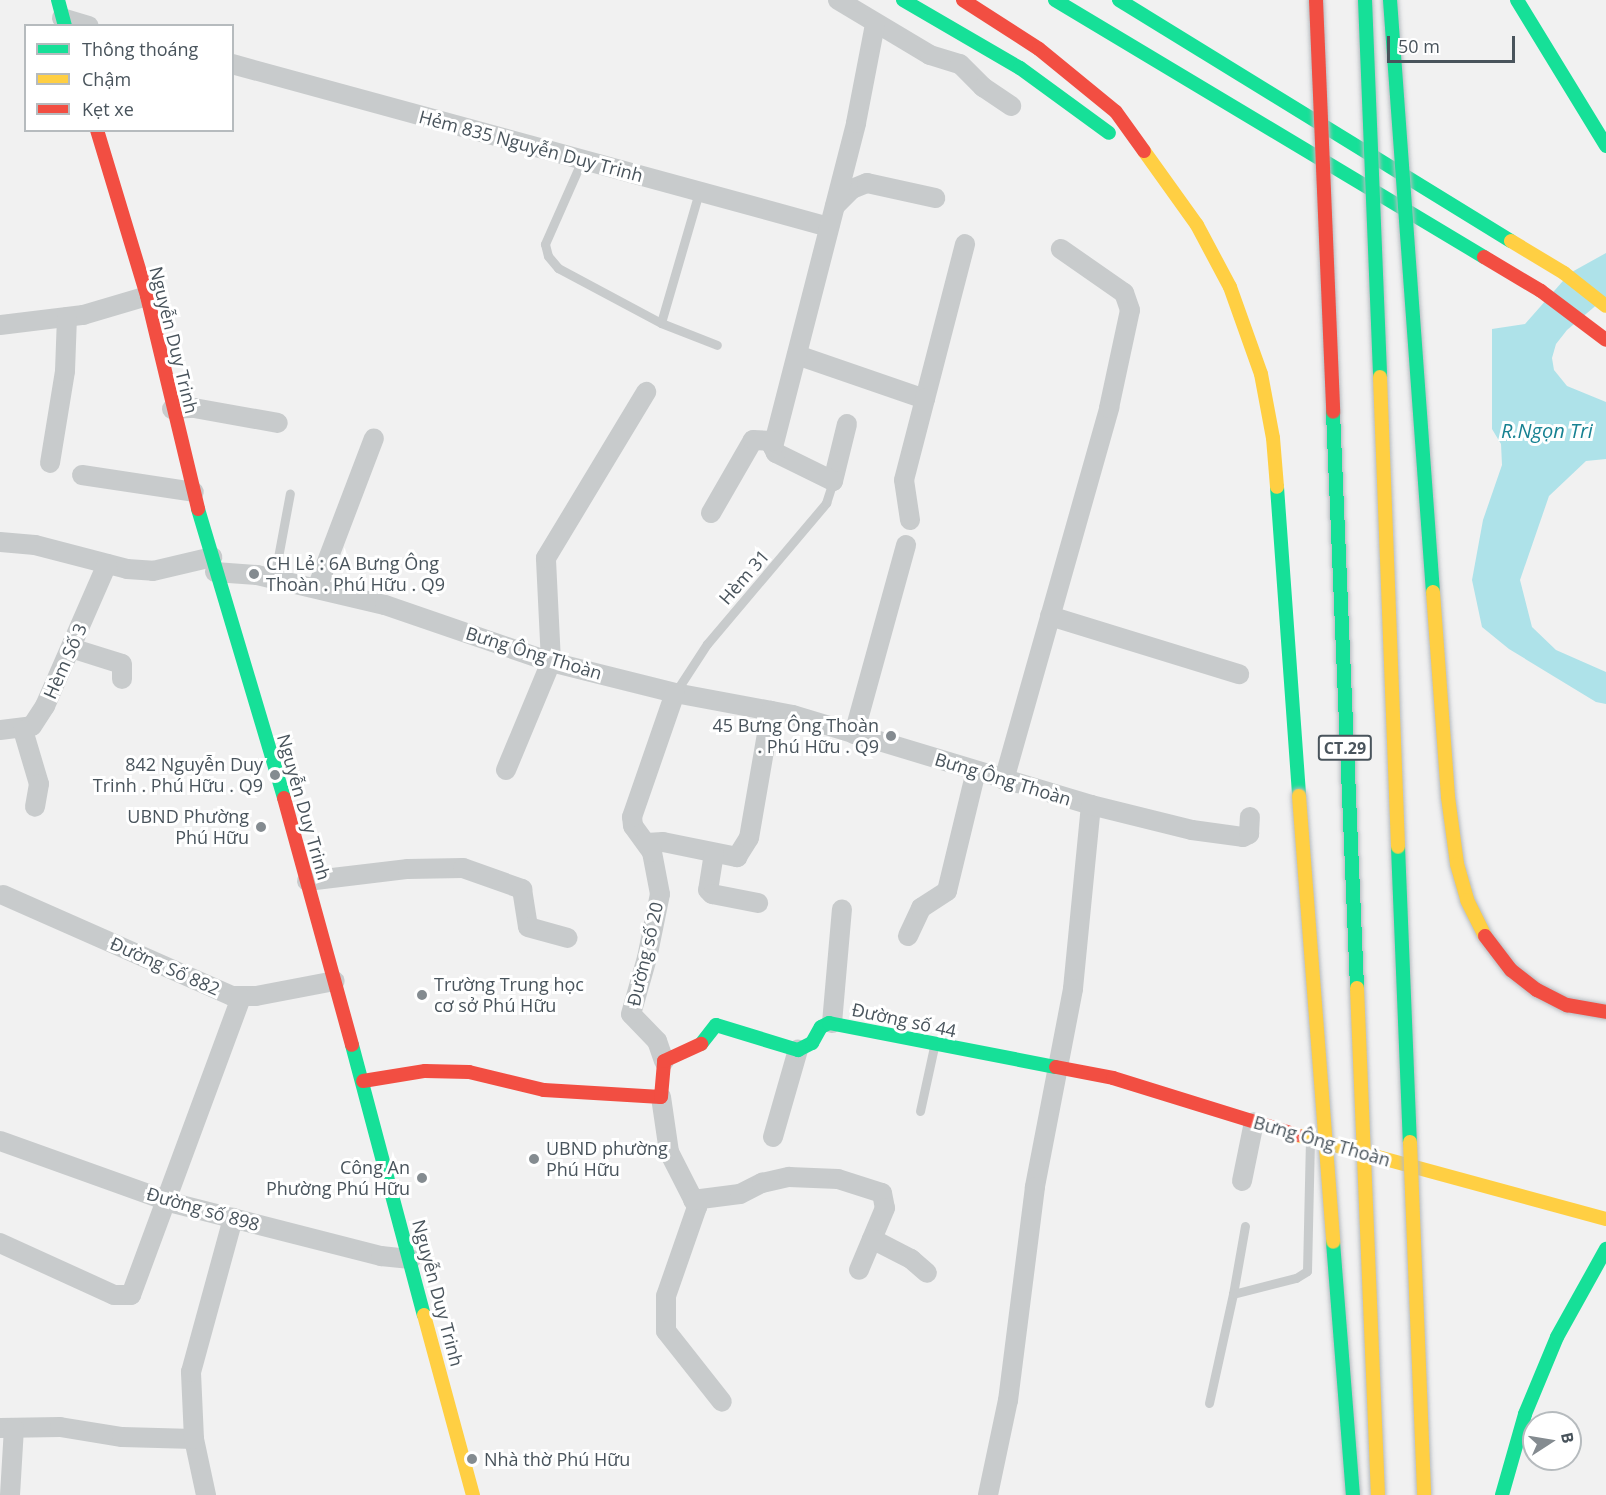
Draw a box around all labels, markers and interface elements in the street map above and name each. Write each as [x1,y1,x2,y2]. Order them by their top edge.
legend [24,24,234,132]
scale bar [1390,24,1518,62]
text: 50 m [1398,34,1440,58]
text: Thông thoáng [82,37,198,61]
text: Chậm [82,67,131,91]
text: Kẹt xe [82,97,134,121]
street label: Hẻm 835 Nguyễn Duy Trinh [417,106,645,186]
street label: Nguyễn Duy Trinh [145,264,203,416]
water label: R.Ngọn Tri [1501,418,1593,442]
street label: Hèm 31 [714,545,774,609]
place label: CH Lẻ : 6A Bưng Ông Thoàn . Phú Hữu . Q9 [266,553,445,596]
marker: CH Lẻ : 6A Bưng Ông Thoàn . Phú Hữu . Q9 [247,567,261,581]
street label: Hèm Số 3 [39,620,91,702]
street label: Bưng Ông Thoàn [463,622,605,684]
place label: 45 Bưng Ông Thoàn . Phú Hữu . Q9 [712,715,879,758]
marker: 45 Bưng Ông Thoàn . Phú Hữu . Q9 [884,729,898,743]
street label: Nguyễn Duy Trinh [273,732,335,882]
road number: CT.29 [1316,735,1374,761]
street label: Bưng Ông Thoàn [932,748,1074,810]
place label: 842 Nguyễn Duy Trinh . Phú Hữu . Q9 [93,754,263,796]
marker: 842 Nguyễn Duy Trinh . Phú Hữu . Q9 [268,768,282,782]
place label: UBND Phường Phú Hữu [127,806,249,848]
marker: UBND Phường Phú Hữu [254,820,268,834]
street label: Đường số 20 [623,900,667,1008]
street label: Đường Số 882 [107,932,223,1000]
place label: Trường Trung học cơ sở Phú Hữu [434,974,584,1016]
marker: Trường Trung học cơ sở Phú Hữu [415,988,429,1002]
street label: Đường số 44 [850,998,958,1042]
street label: Bưng Ông Thoàn [1251,1111,1393,1171]
place label: UBND phường Phú Hữu [546,1138,668,1180]
marker: UBND phường Phú Hữu [527,1152,541,1166]
place label: Công An Phường Phú Hữu [266,1157,410,1200]
marker: Công An Phường Phú Hữu [415,1171,429,1185]
street label: Đường số 898 [144,1183,262,1235]
street label: Nguyễn Duy Trinh [408,1217,468,1369]
north arrow [1522,1411,1582,1471]
text: B [1556,1430,1580,1445]
place label: Nhà thờ Phú Hữu [484,1448,630,1470]
marker: Nhà thờ Phú Hữu [465,1452,479,1466]

